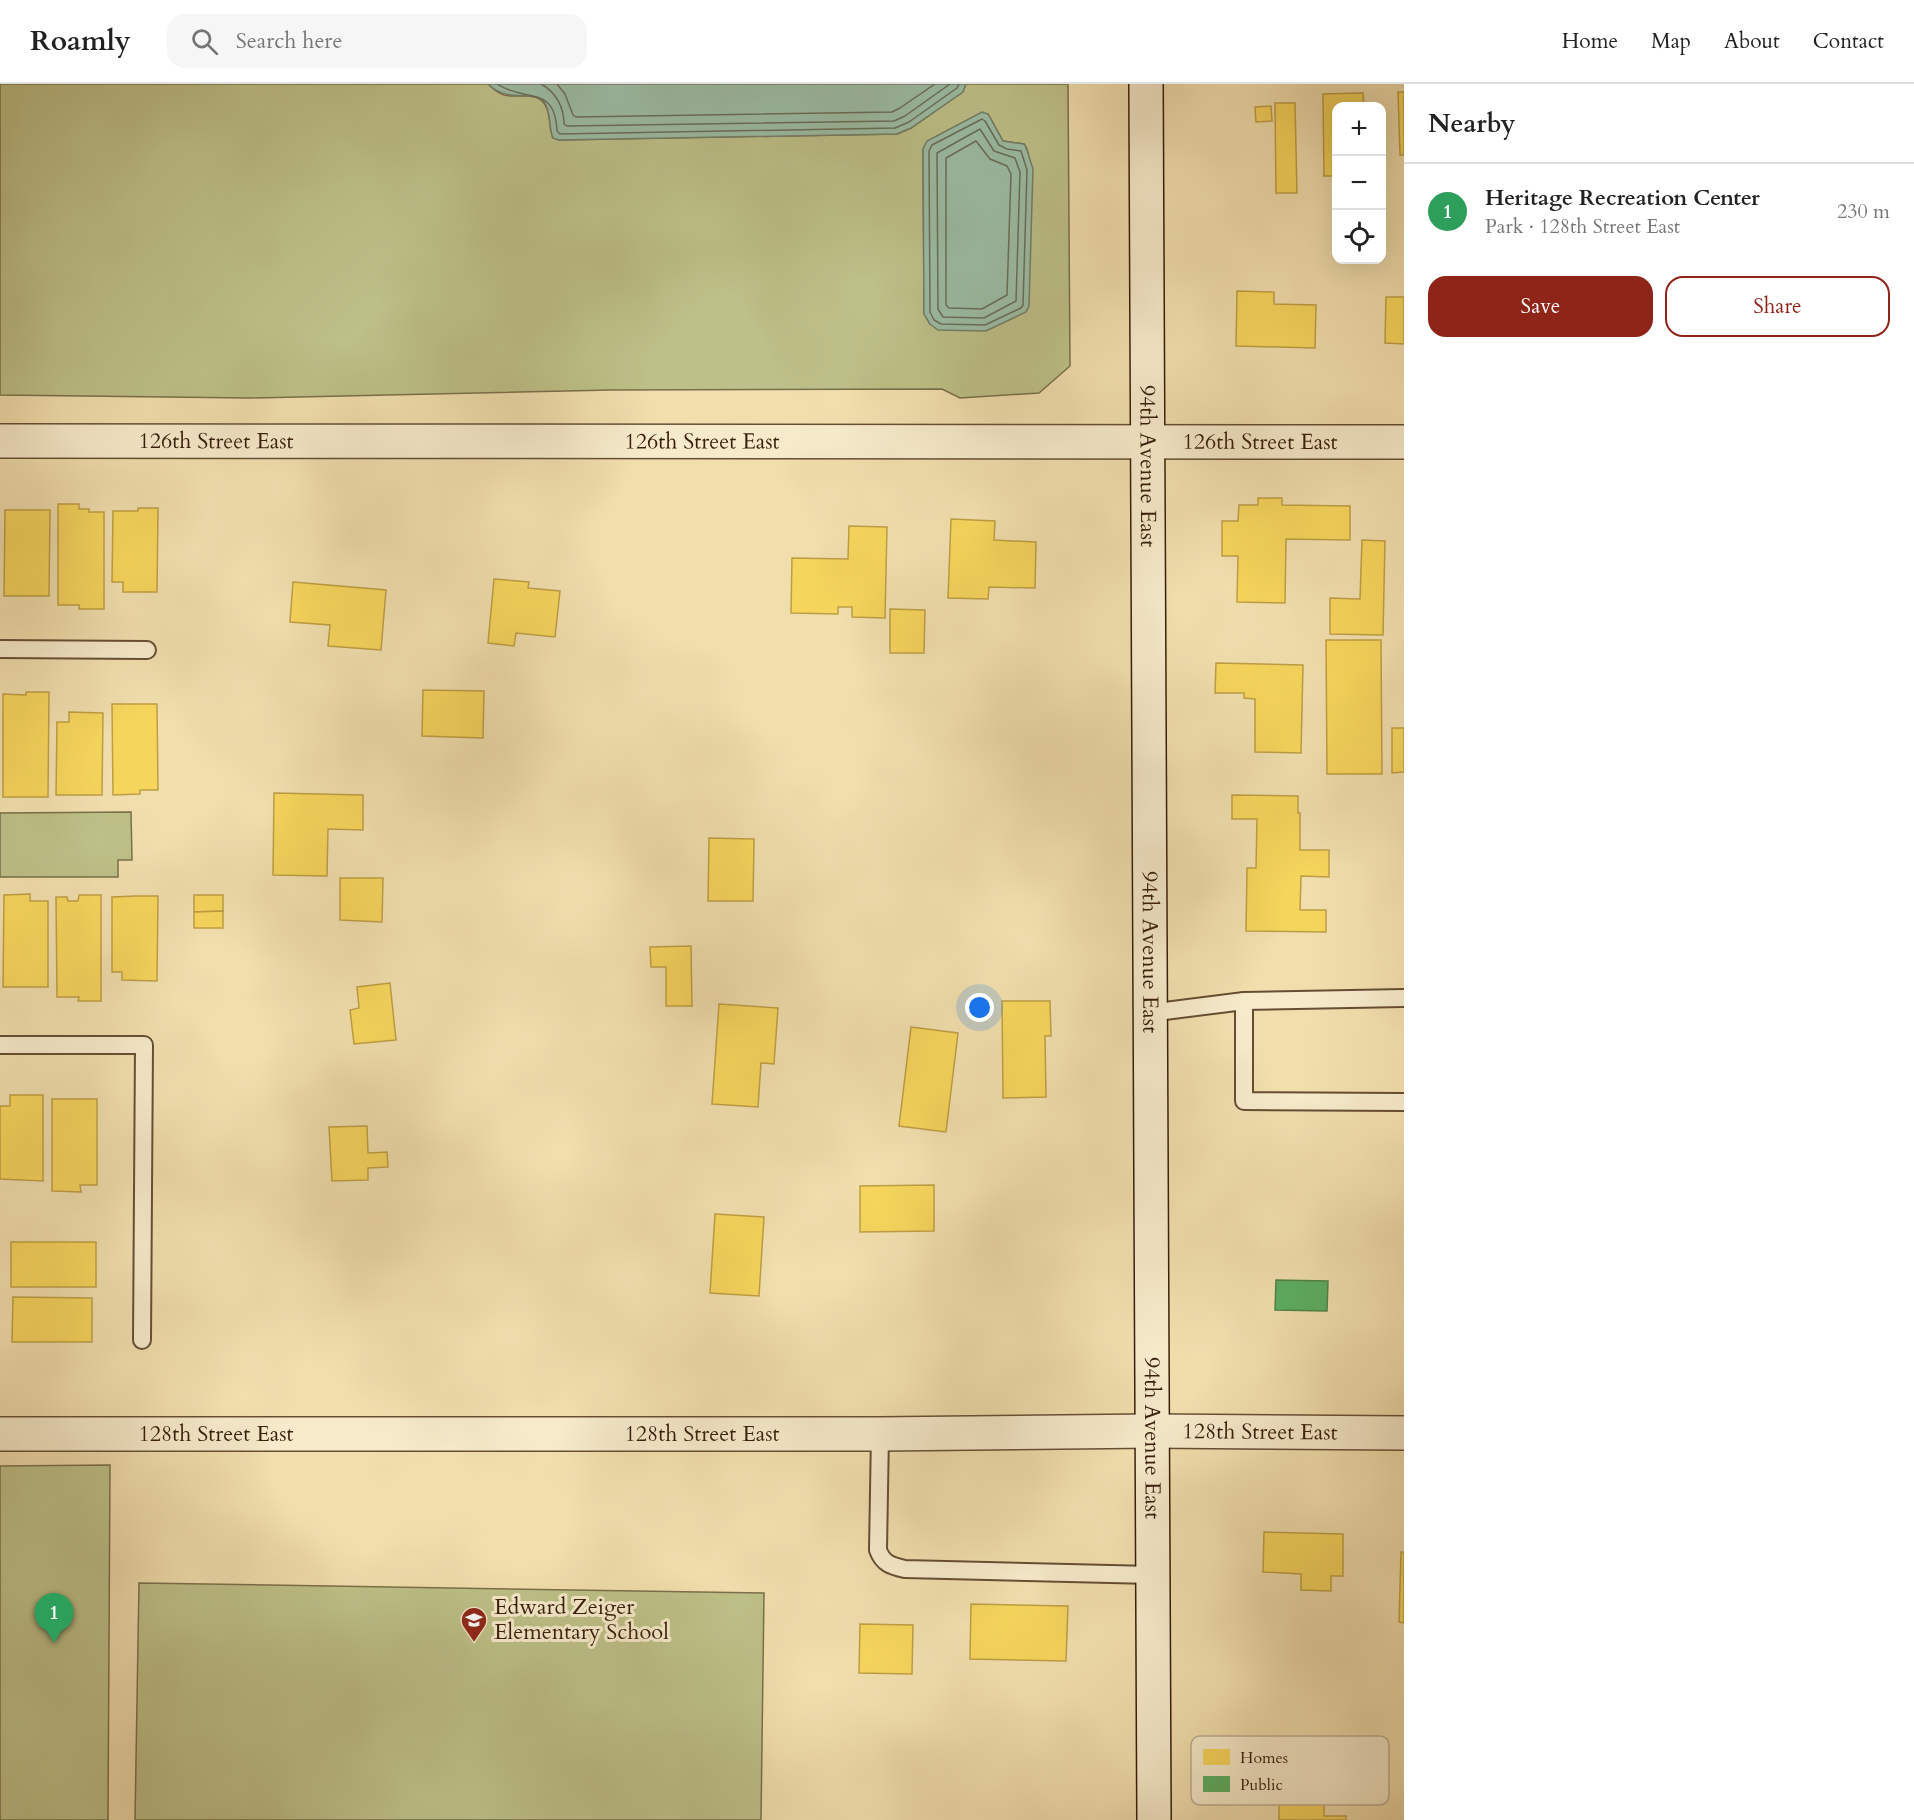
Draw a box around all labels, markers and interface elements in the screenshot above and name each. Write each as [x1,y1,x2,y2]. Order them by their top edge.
search box [167,14,587,68]
text: Roamly [30,22,131,60]
icon: search [188,25,221,58]
text: Search here [236,26,342,56]
text: Home [1562,27,1618,56]
text: Map [1651,27,1691,56]
text: About [1724,27,1780,56]
text: Contact [1813,27,1884,56]
map controls [1332,102,1386,264]
button: + [1332,102,1386,156]
text: Nearby [1428,106,1516,141]
button: − [1332,156,1386,210]
text: Heritage Recreation Center [1485,183,1760,213]
text: 1 [1442,198,1453,225]
text: 230 m [1837,198,1890,225]
button: locate [1332,210,1386,264]
text: Park · 128th Street East [1485,213,1680,240]
button: Save [1428,276,1653,337]
button: Share [1665,276,1890,337]
street label: 94th Avenue East [1132,385,1163,547]
street label: 126th Street East [138,426,294,456]
street label: 126th Street East [624,426,780,457]
street label: 126th Street East [1182,427,1338,457]
street label: 94th Avenue East [1135,871,1165,1033]
your location [965,993,994,1022]
street label: 94th Avenue East [1137,1357,1168,1519]
street label: 128th Street East [1182,1416,1338,1447]
street label: 128th Street East [138,1419,294,1449]
street label: 128th Street East [624,1419,780,1449]
place label: Edward Zeiger Elementary School [494,1592,669,1647]
pin: 1 [34,1594,74,1643]
school or university icon: Edward Zeiger Elementary School [459,1605,489,1643]
legend [1191,1736,1389,1805]
text: Homes [1240,1747,1288,1769]
text: Public [1240,1774,1283,1796]

